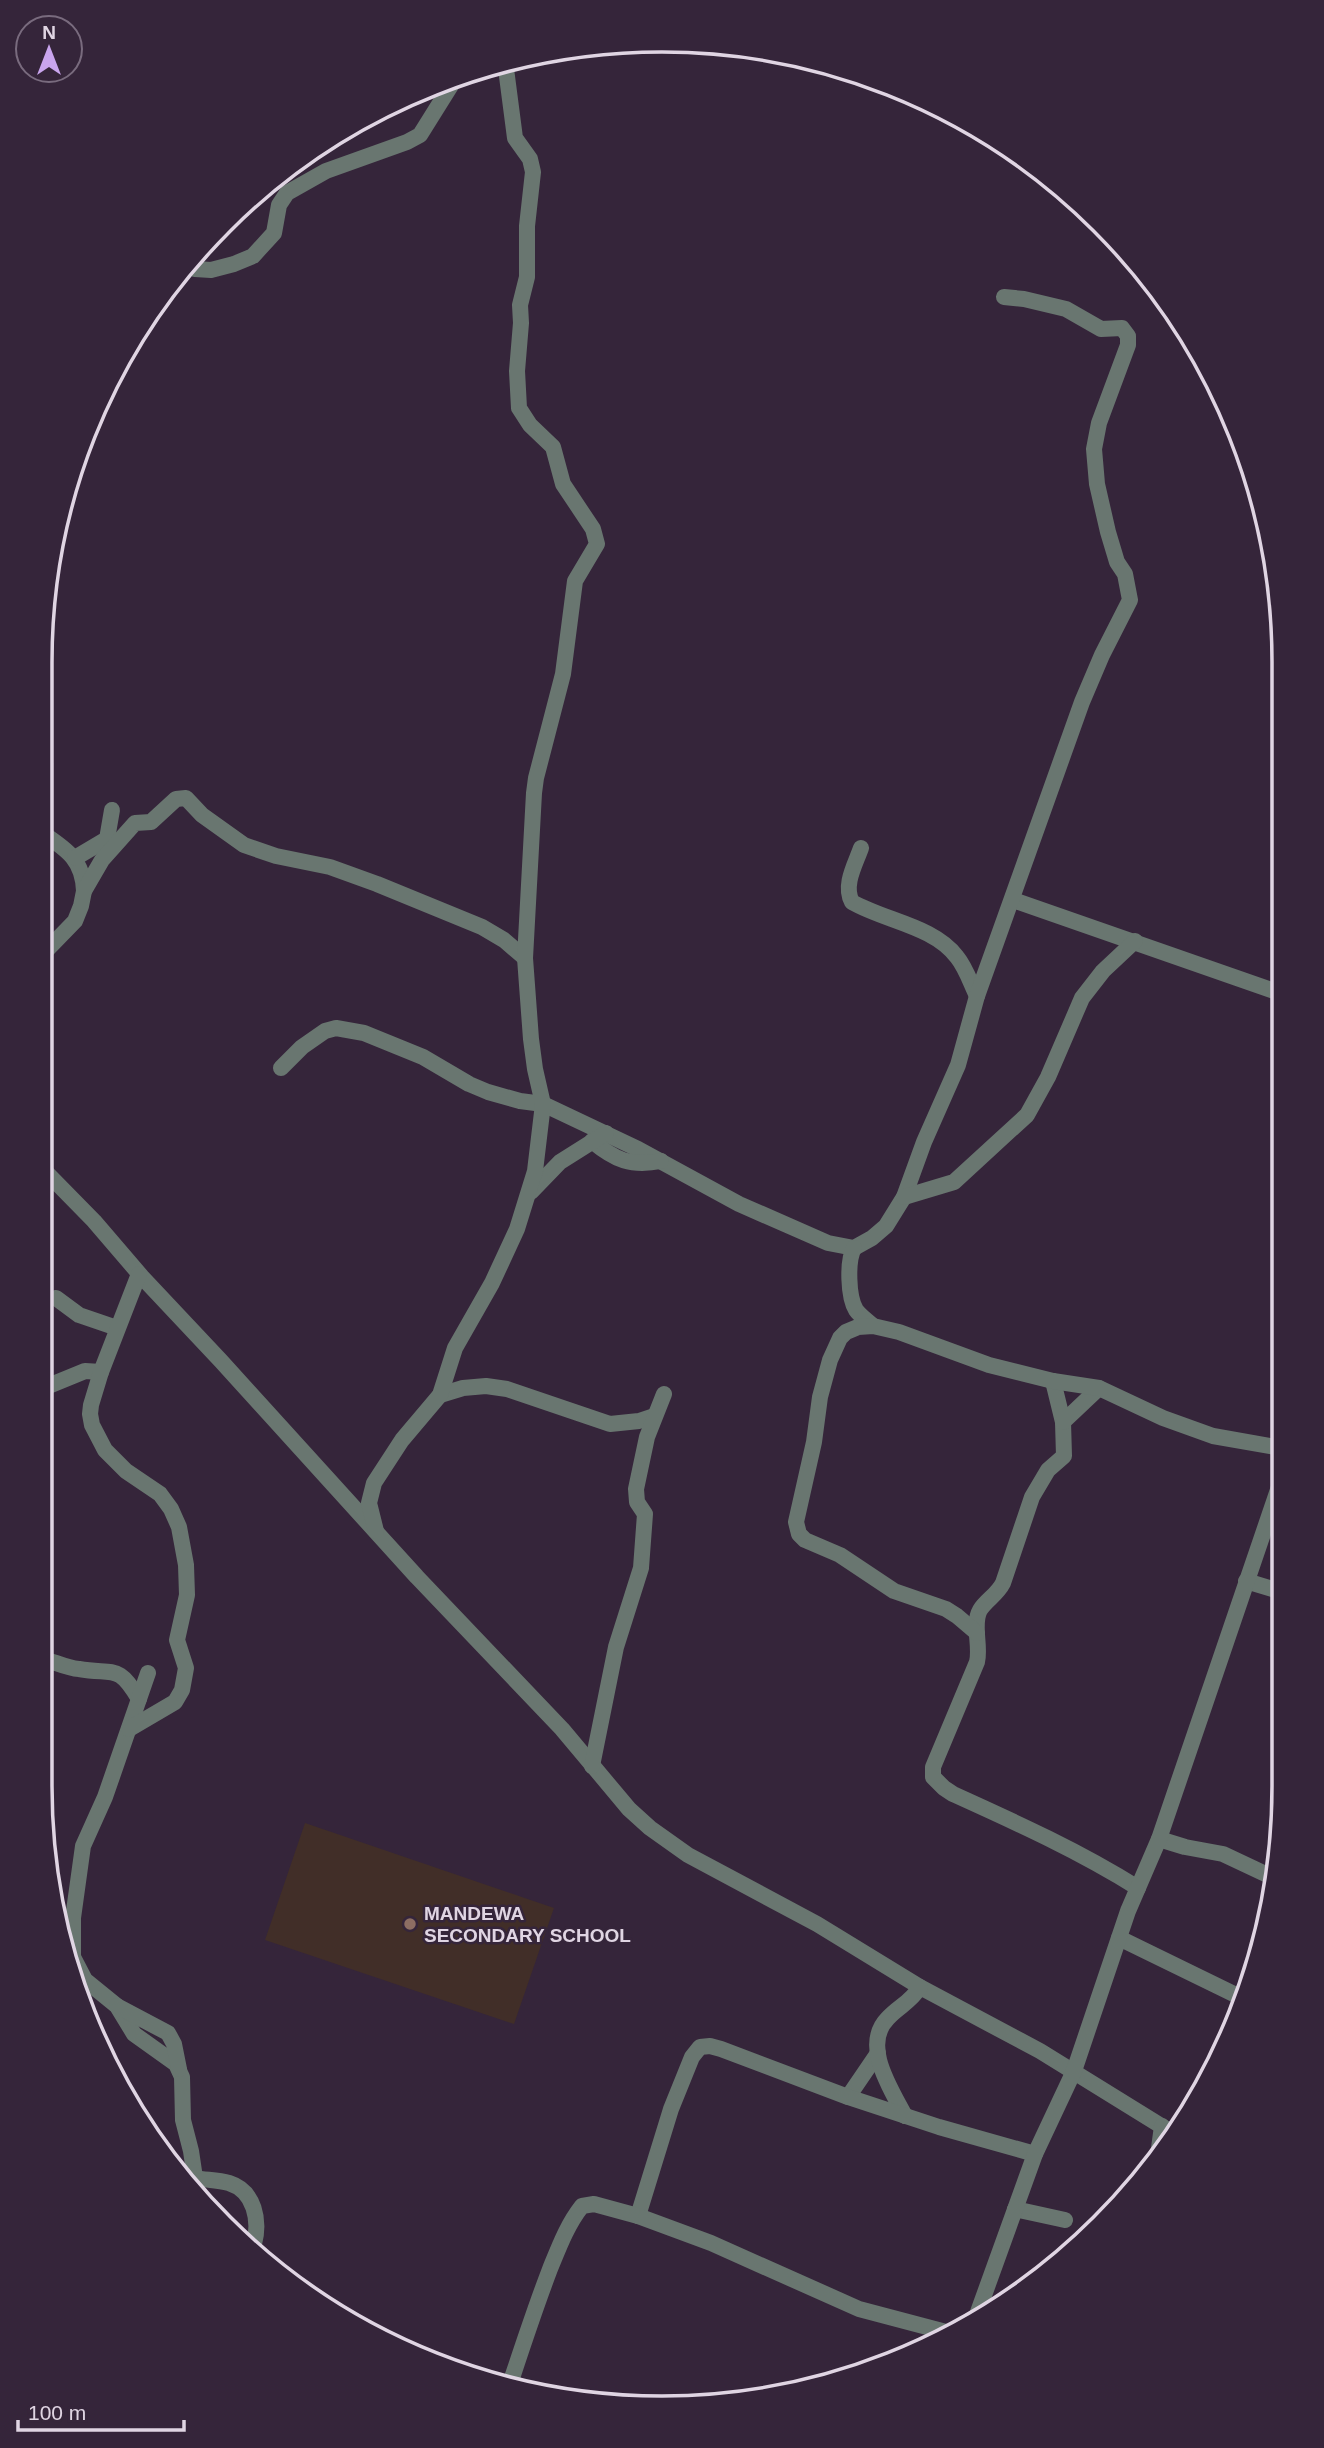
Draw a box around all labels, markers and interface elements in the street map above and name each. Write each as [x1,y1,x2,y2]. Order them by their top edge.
north arrow [14,14,84,84]
text: N [42,22,56,43]
place label: MANDEWA SECONDARY SCHOOL [424,1903,631,1946]
marker: MANDEWA SECONDARY SCHOOL [402,1916,418,1932]
scale bar [18,2388,184,2432]
text: 100 m [28,2401,86,2424]

